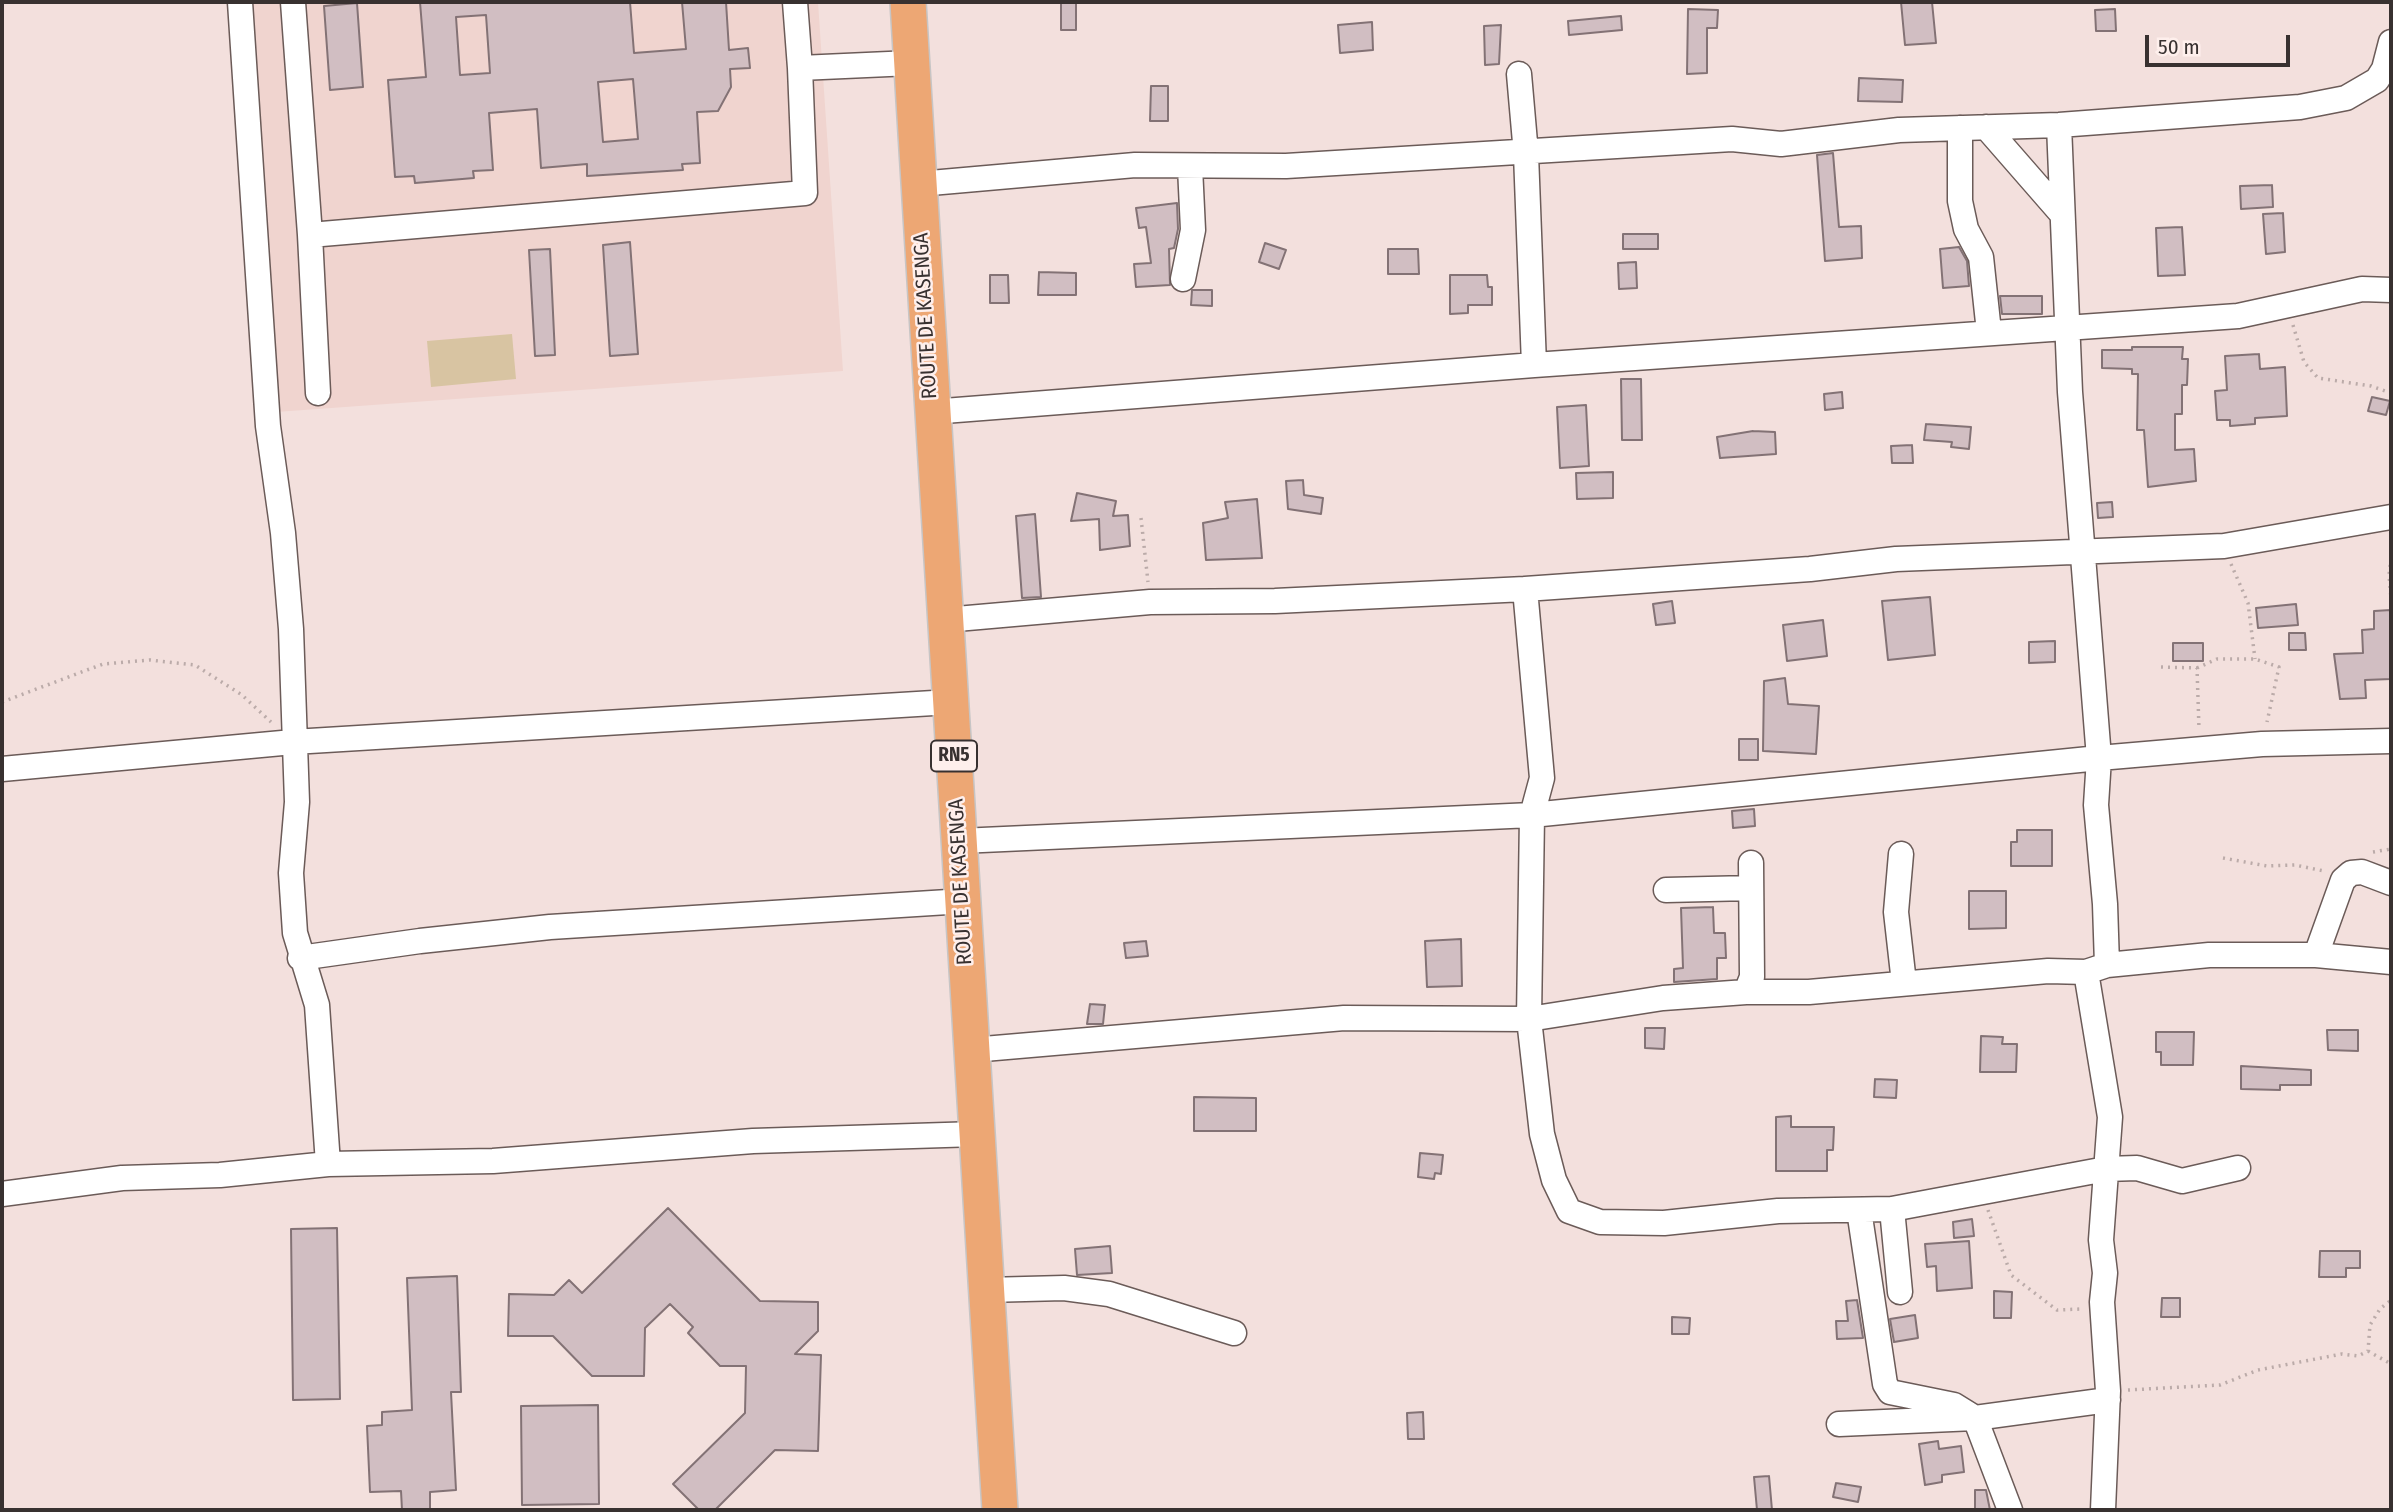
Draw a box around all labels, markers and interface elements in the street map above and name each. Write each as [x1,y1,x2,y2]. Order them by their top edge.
scale bar [2148,21,2293,65]
text: 50 m [2158,34,2200,60]
street label: ROUTE DE KASENGA [909,232,943,400]
road number: RN5 [931,740,977,772]
street label: ROUTE DE KASENGA [944,798,978,966]

